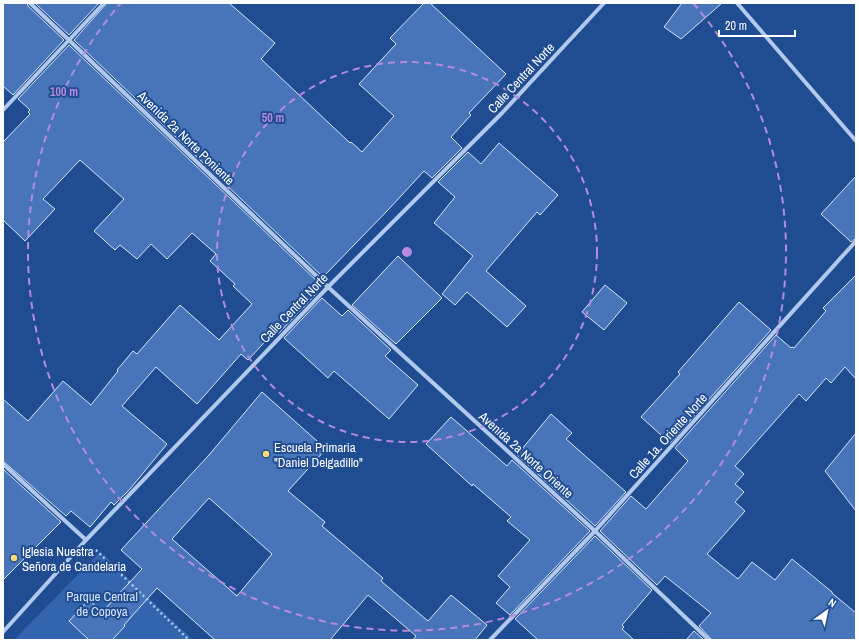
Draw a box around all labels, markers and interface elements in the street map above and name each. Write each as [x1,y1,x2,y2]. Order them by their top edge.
scale bar [719,12,795,38]
text: 20 m [725,18,747,34]
street label: Calle Central Norte [484,39,558,117]
text: 100 m [50,84,78,100]
street label: Avenida 2a Norte Poniente [133,87,238,189]
text: 50 m [262,110,284,126]
centre of rings [400,245,414,259]
street label: Calle Central Norte [256,269,332,347]
street label: Calle 1a. Oriente Norte [625,390,711,482]
street label: Avenida 2a Norte Oriente [474,407,577,502]
place label: Escuela Primaria "Daniel Delgadillo" [274,439,363,471]
marker: Escuela Primaria "Daniel Delgadillo" [261,449,271,459]
place label: Iglesia Nuestra Señora de Candelaria [22,543,126,575]
marker: Iglesia Nuestra Señora de Candelaria [9,553,19,563]
park label: Parque Central de Copoya [66,588,138,620]
north arrow [807,591,847,631]
text: N [826,595,839,610]

